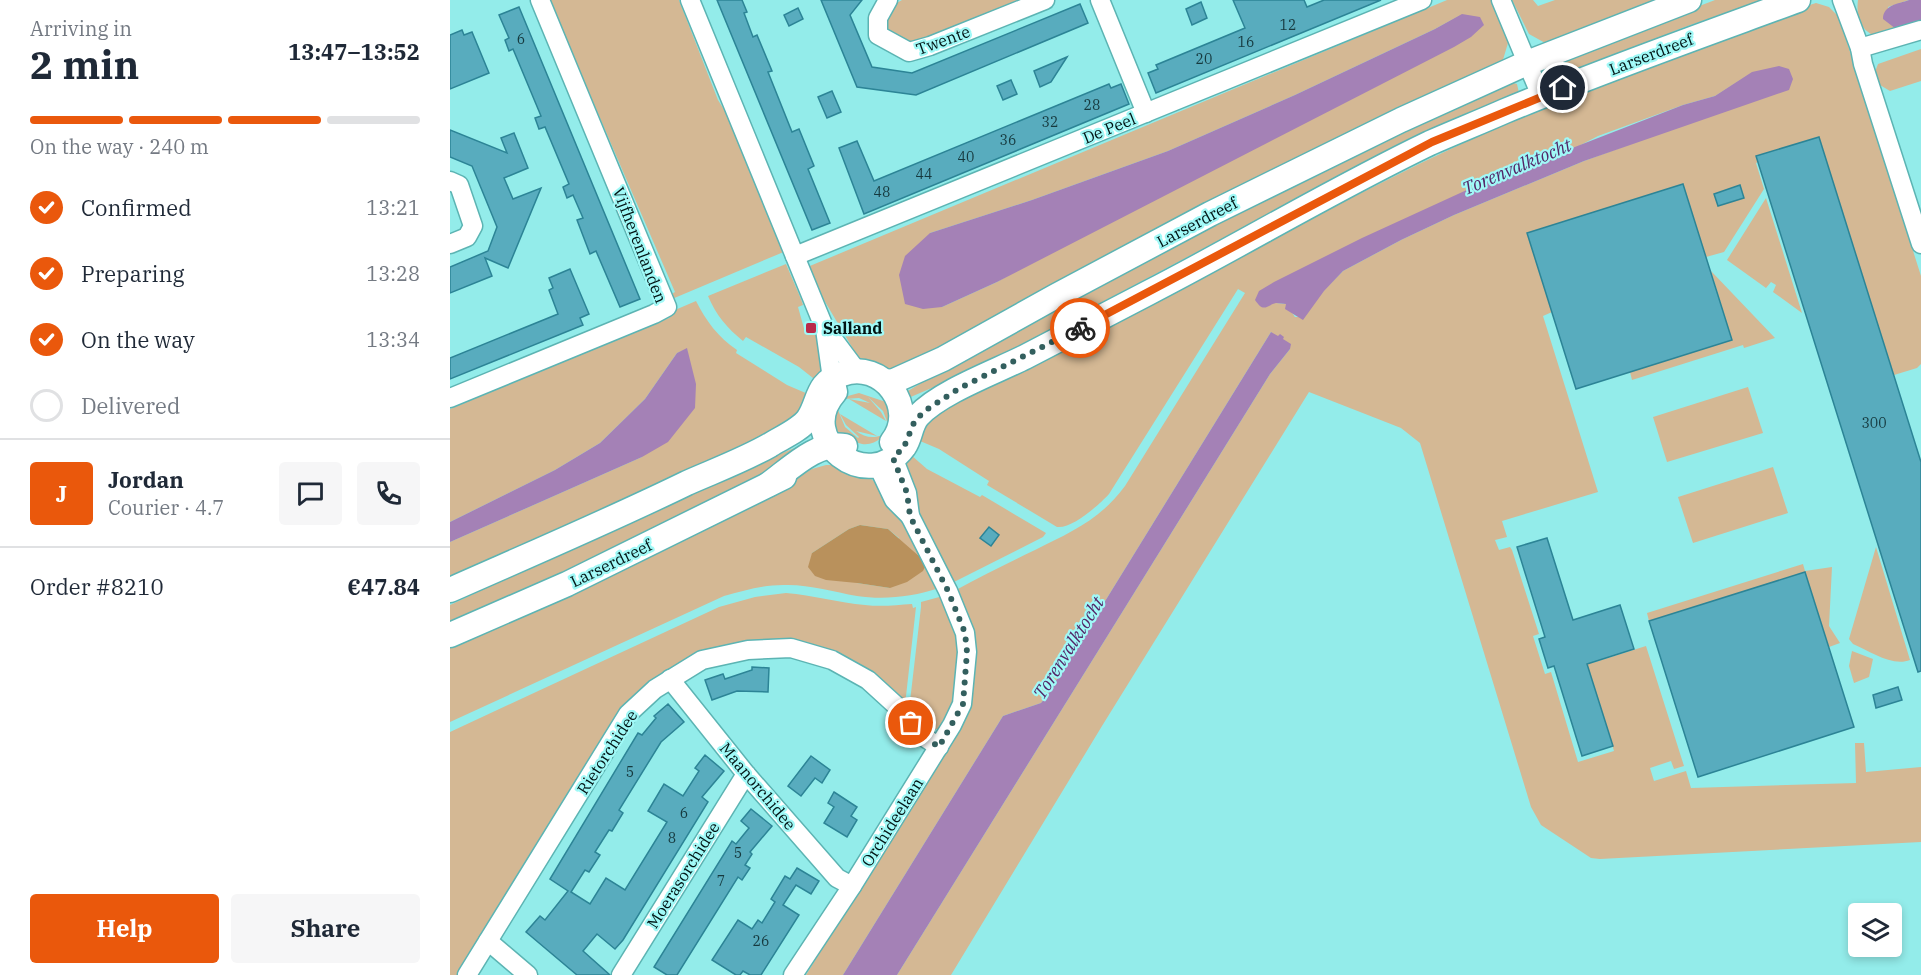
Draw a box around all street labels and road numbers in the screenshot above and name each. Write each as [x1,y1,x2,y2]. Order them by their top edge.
street label: Twente [913,21,973,59]
street label: Larserdreef [1606,28,1697,79]
street label: De Peel [1080,108,1139,148]
street label: Vijfherenlanden [609,184,671,306]
street label: Larserdreef [1153,192,1242,252]
street label: Larserdreef [567,534,656,591]
street label: Rietorchidee [572,706,642,798]
street label: Maanorchidee [716,738,800,834]
street label: Orchideelaan [857,774,927,870]
street label: Moerasorchidee [642,818,724,932]

